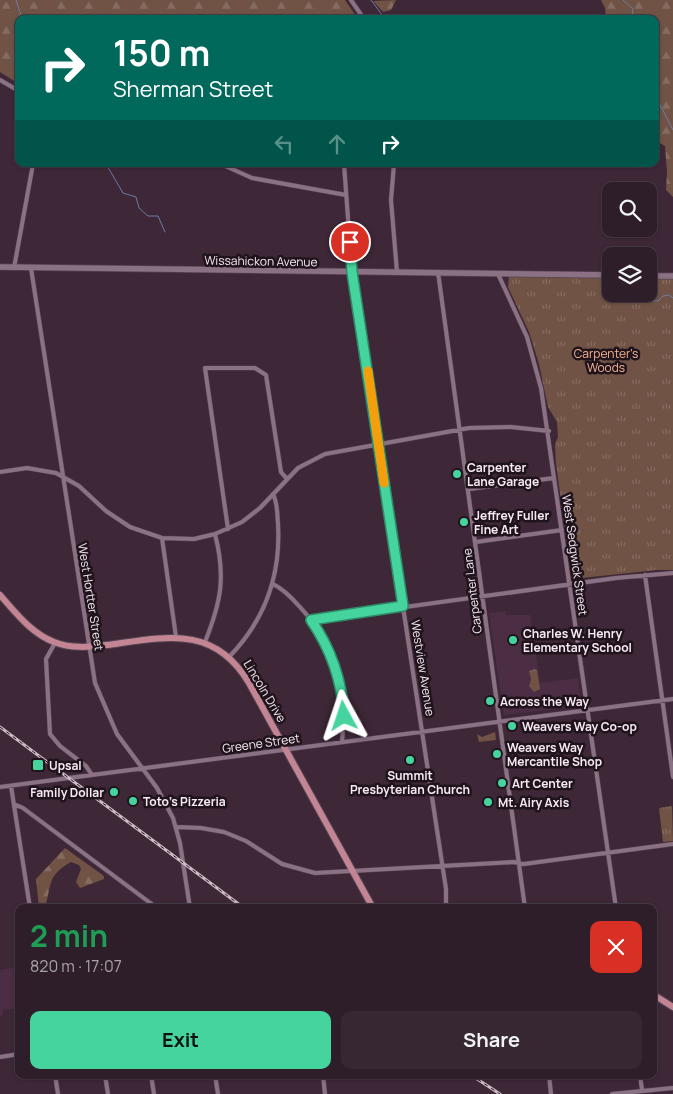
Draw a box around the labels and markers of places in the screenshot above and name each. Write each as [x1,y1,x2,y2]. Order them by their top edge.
pin [329,221,371,263]
place label: Carpenter Lane Garage [467,459,539,490]
marker: Carpenter Lane Garage [451,468,463,480]
place label: Jeffrey Fuller Fine Art [474,507,549,538]
marker: Jeffrey Fuller Fine Art [458,516,470,528]
place label: Charles W. Henry Elementary School [523,625,632,656]
marker: Charles W. Henry Elementary School [507,634,519,646]
place label: Across the Way [500,693,589,710]
marker: Across the Way [484,695,496,707]
place label: Weavers Way Co‑op [522,718,637,735]
marker: Weavers Way Co‑op [506,720,518,732]
place label: Weavers Way Mercantile Shop [507,739,602,770]
marker: Weavers Way Mercantile Shop [491,748,503,760]
marker: Summit Presbyterian Church [404,754,416,766]
place label: Upsal [49,757,82,774]
marker: Upsal [31,758,45,772]
place label: Summit Presbyterian Church [350,767,470,798]
place label: Art Center [512,775,573,792]
marker: Art Center [496,777,508,789]
place label: Family Dollar [30,784,104,801]
marker: Family Dollar [108,786,120,798]
place label: Toto's Pizzeria [143,793,226,810]
place label: Mt. Airy Axis [498,794,570,811]
marker: Toto's Pizzeria [127,795,139,807]
marker: Mt. Airy Axis [482,796,494,808]

